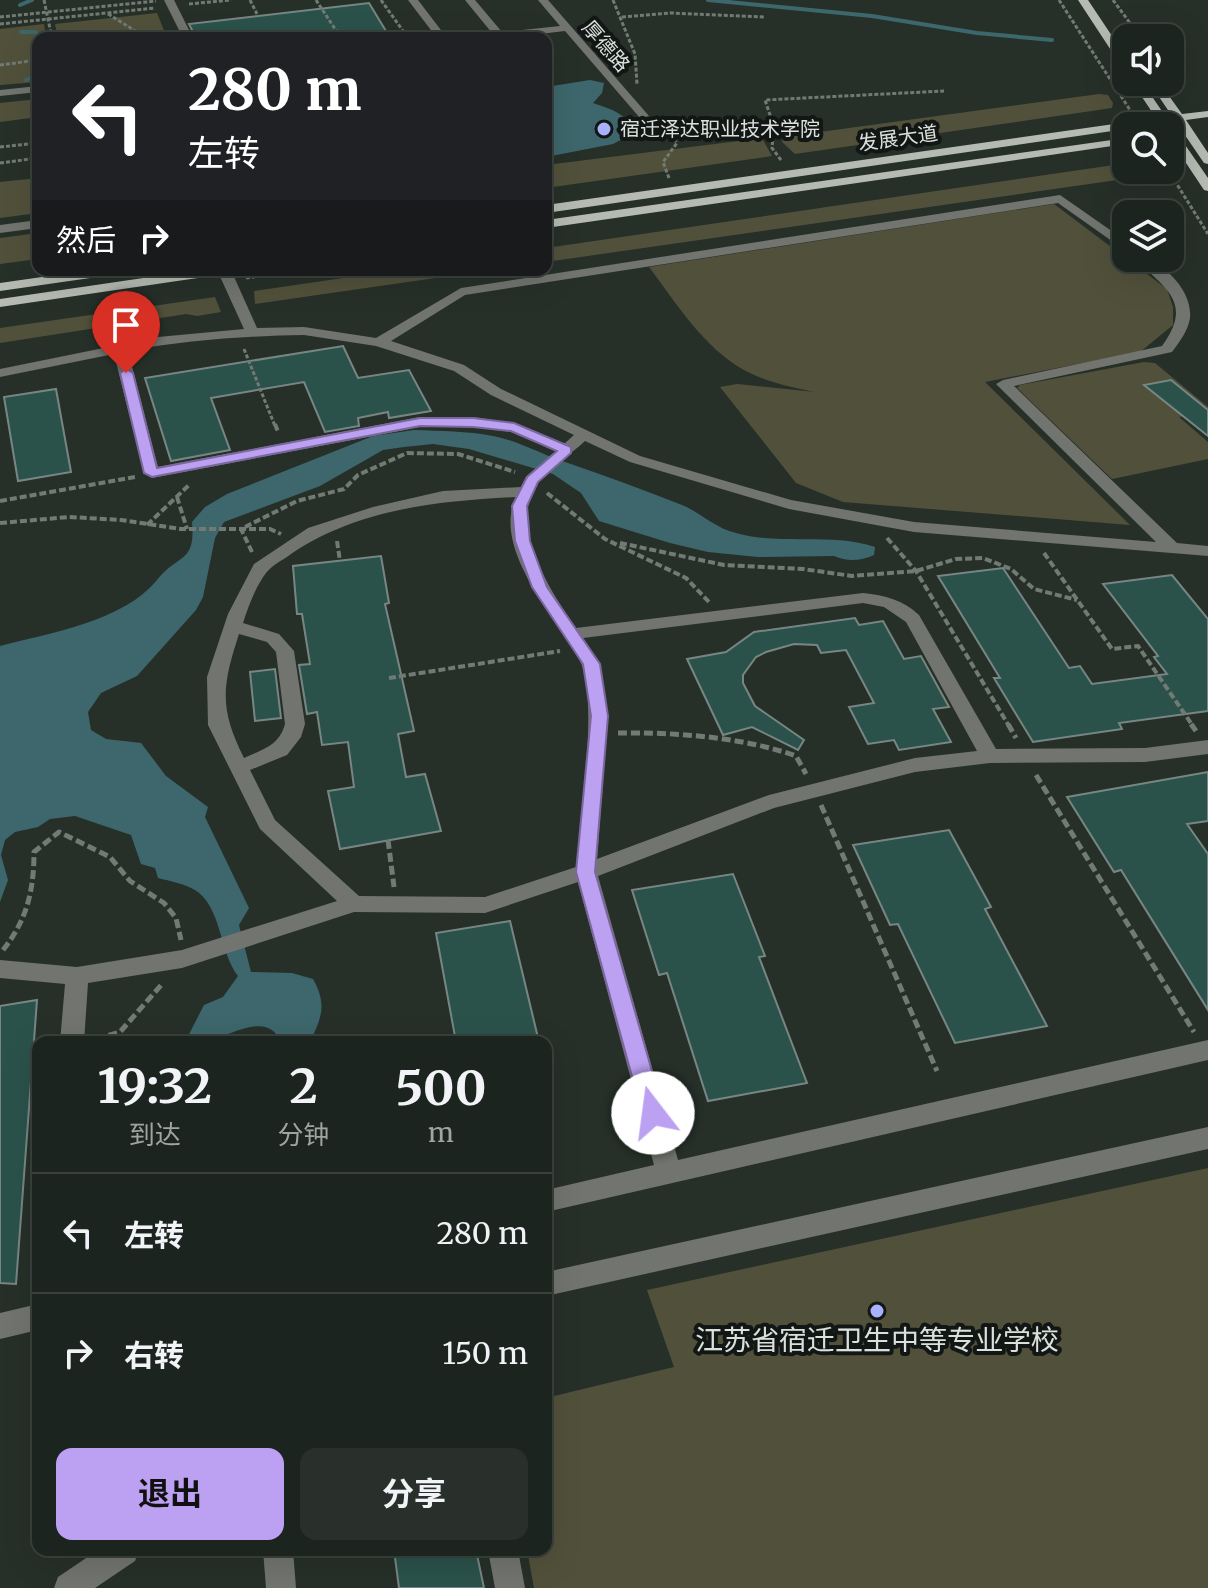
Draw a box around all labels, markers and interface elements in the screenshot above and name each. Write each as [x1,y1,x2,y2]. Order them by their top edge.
street label: 厚德路 [577,15,635,77]
map controls [1112,24,1184,272]
button: sound [1112,24,1184,96]
text: 280 m [188,55,362,125]
icon: left [56,64,160,168]
button: search [1112,112,1184,184]
place label: 宿迁泽达职业技术学院 [620,116,820,141]
marker: 宿迁泽达职业技术学院 [595,120,613,138]
street label: 发展大道 [857,120,939,155]
text: 左转 [188,131,260,176]
button: layers [1112,200,1184,272]
icon: right [132,216,176,260]
text: 然后 [56,221,116,259]
pin [92,291,160,373]
icon: arrive [104,303,148,347]
text: 19:32 [98,1056,212,1116]
text: 2 [290,1056,318,1116]
text: 500 [395,1058,486,1118]
position arrow [611,1071,695,1155]
text: m [428,1116,454,1149]
text: 到达 [129,1118,181,1151]
text: 分钟 [278,1118,330,1151]
icon: left [56,1211,100,1255]
text: 280 m [437,1214,528,1252]
text: 左转 [124,1216,184,1254]
marker: 江苏省宿迁卫生中等专业学校 [868,1302,886,1320]
place label: 江苏省宿迁卫生中等专业学校 [695,1322,1059,1358]
icon: right [56,1331,100,1375]
text: 150 m [442,1334,528,1372]
text: 右转 [124,1336,184,1374]
button: 退出 [56,1448,284,1540]
button: 分享 [300,1448,528,1540]

